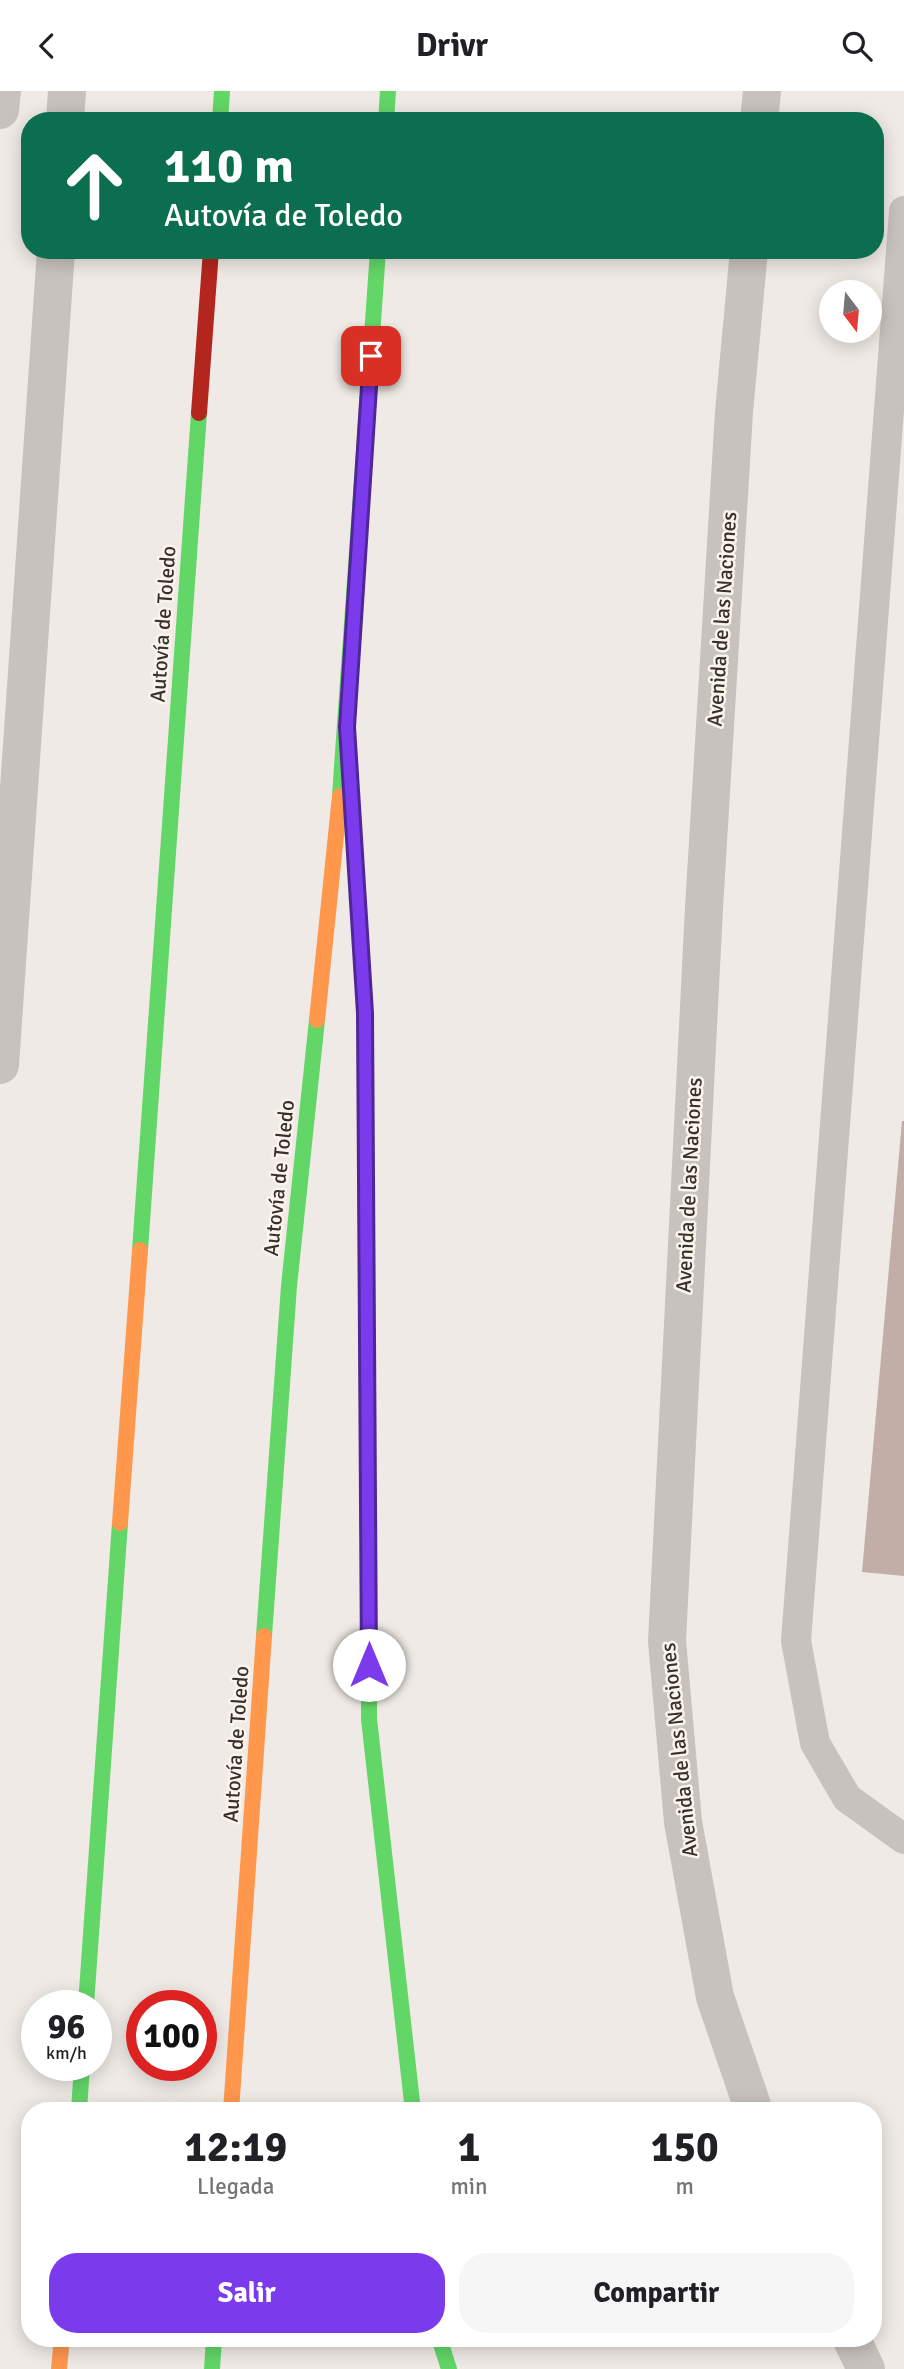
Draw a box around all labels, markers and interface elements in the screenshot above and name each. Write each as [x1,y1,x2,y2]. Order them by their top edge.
text: Drivr [416,26,488,65]
icon: back [28,27,66,65]
icon: search [838,27,876,65]
text: 110 m [164,136,294,196]
icon: ahead [49,140,140,231]
text: Autovía de Toledo [164,196,403,235]
north arrow [819,280,882,343]
map controls [819,280,882,343]
pin [341,326,401,386]
icon: arrive [352,337,390,375]
street label: Avenida de las Naciones [702,511,742,727]
street label: Autovía de Toledo [145,545,181,703]
street label: Avenida de las Naciones [670,1077,708,1293]
street label: Autovía de Toledo [258,1099,300,1257]
position arrow [332,1628,406,1702]
street label: Avenida de las Naciones [655,1641,703,1859]
street label: Autovía de Toledo [218,1665,254,1823]
speed limit sign: 100 [126,1990,217,2081]
text: 96 [48,2005,85,2048]
text: km/h [46,2042,87,2064]
text: 12:19 [184,2122,287,2173]
text: 1 [458,2122,480,2173]
text: 150 [651,2122,719,2173]
text: Llegada [197,2172,274,2201]
text: min [450,2172,488,2201]
text: m [676,2172,694,2201]
button: Salir [49,2253,445,2333]
button: Compartir [459,2253,854,2333]

